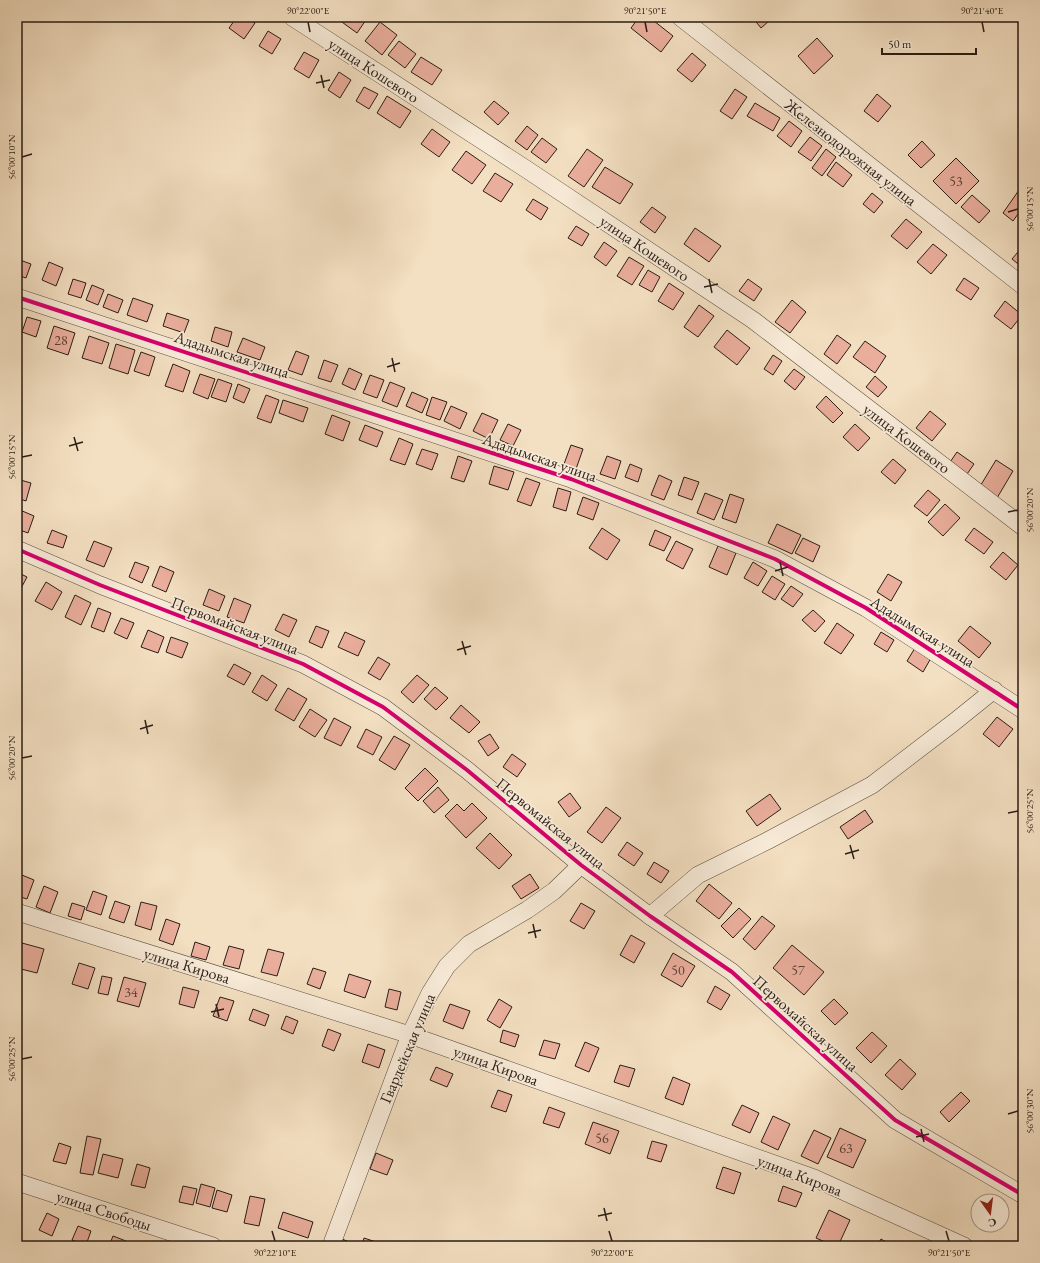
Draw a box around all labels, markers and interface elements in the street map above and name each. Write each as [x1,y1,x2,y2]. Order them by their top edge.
text: 90°22'00"E [287,4,330,17]
text: 90°21'50"E [624,4,667,17]
text: 90°21'40"E [961,4,1004,17]
scale bar [882,30,976,56]
street label: улица Кошевого [324,33,423,108]
text: 50 m [888,36,912,52]
street label: Железнодорожная улица [780,94,922,211]
text: 56°00'10"N [5,134,18,179]
house number: 53 [949,172,963,190]
text: 56°00'15"N [1023,186,1036,231]
street label: улица Кошевого [596,211,694,286]
street label: Ададымская улица [171,326,293,383]
house number: 28 [54,331,68,349]
street label: улица Кошевого [859,399,955,478]
street label: Ададымская улица [479,428,600,487]
text: 56°00'15"N [5,434,18,479]
text: 56°00'20"N [1023,487,1036,532]
street label: Ададымская улица [866,590,980,672]
street label: Первомайская улица [168,591,302,660]
text: 56°00'20"N [5,735,18,780]
street label: Первомайская улица [492,773,610,874]
text: 56°00'25"N [1023,788,1036,833]
street label: улица Кирова [141,942,233,989]
house number: 50 [671,961,685,979]
house number: 57 [791,961,805,979]
street label: Первомайская улица [748,970,863,1077]
house number: 34 [124,983,138,1001]
street label: Гвардейская улица [375,989,440,1106]
text: 56°00'25"N [5,1036,18,1081]
street label: улица Кирова [450,1040,542,1091]
text: 56°00'30"N [1023,1088,1036,1133]
house number: 56 [595,1129,609,1147]
house number: 63 [839,1139,853,1157]
street label: улица Кирова [755,1150,846,1201]
street label: улица Свободы [54,1185,154,1236]
north arrow [970,1193,1010,1233]
text: С [987,1215,998,1230]
text: 90°22'10"E [254,1246,297,1259]
text: 90°22'00"E [591,1246,634,1259]
text: 90°21'50"E [928,1246,971,1259]

